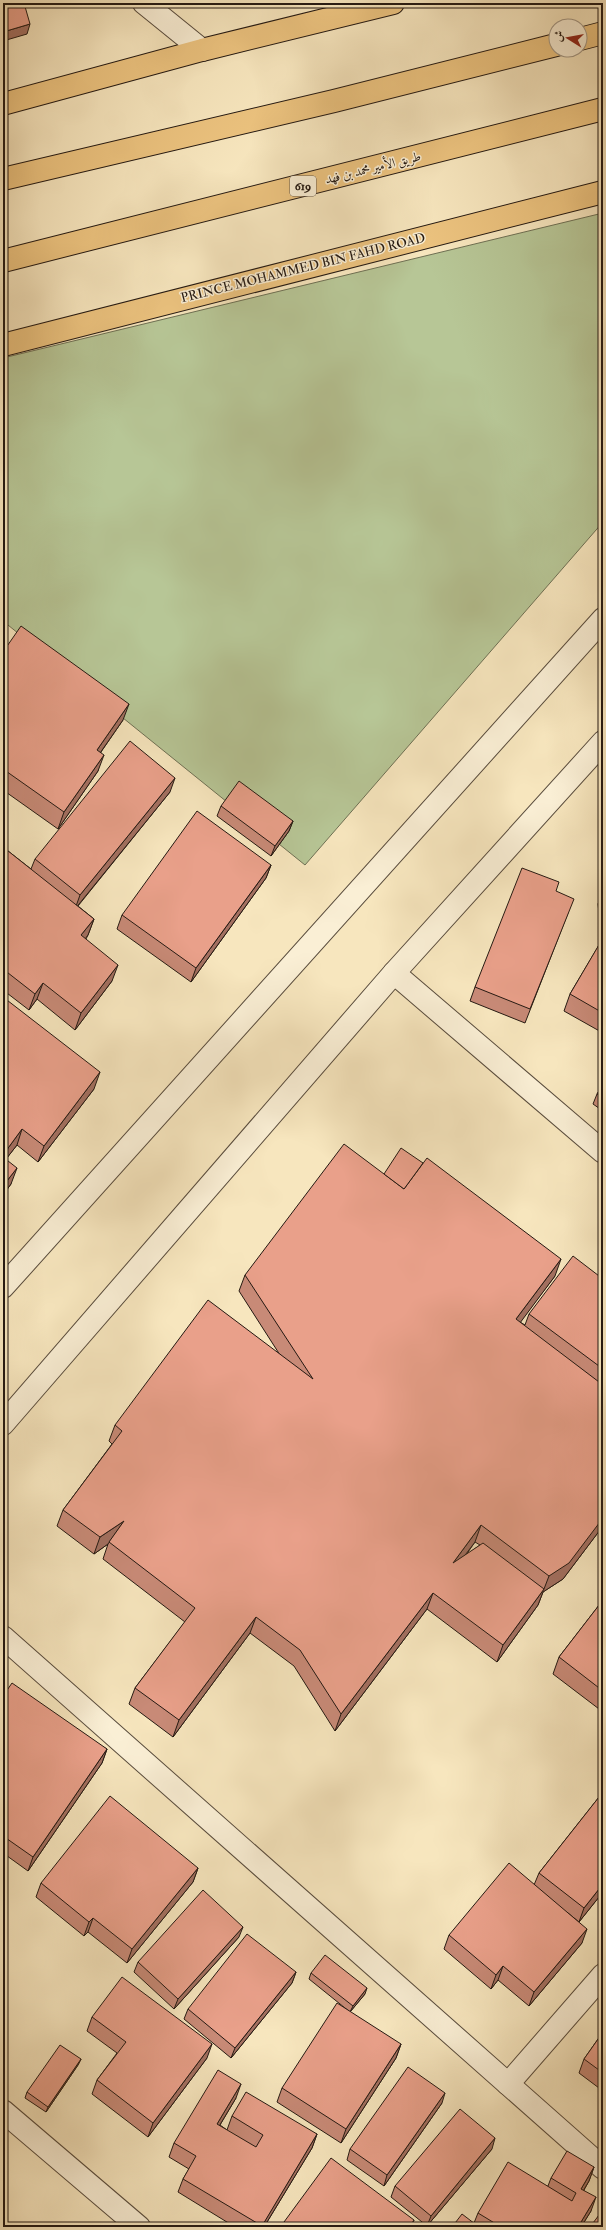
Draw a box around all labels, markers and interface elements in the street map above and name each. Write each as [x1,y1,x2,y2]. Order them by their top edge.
north arrow [548,18,588,58]
text: ش [551,30,566,43]
street label: طريق الأمير محمد بن فهد [323,147,423,188]
road number: 619 [290,176,316,196]
street label: PRINCE MOHAMMED BIN FAHD ROAD [179,230,427,306]

